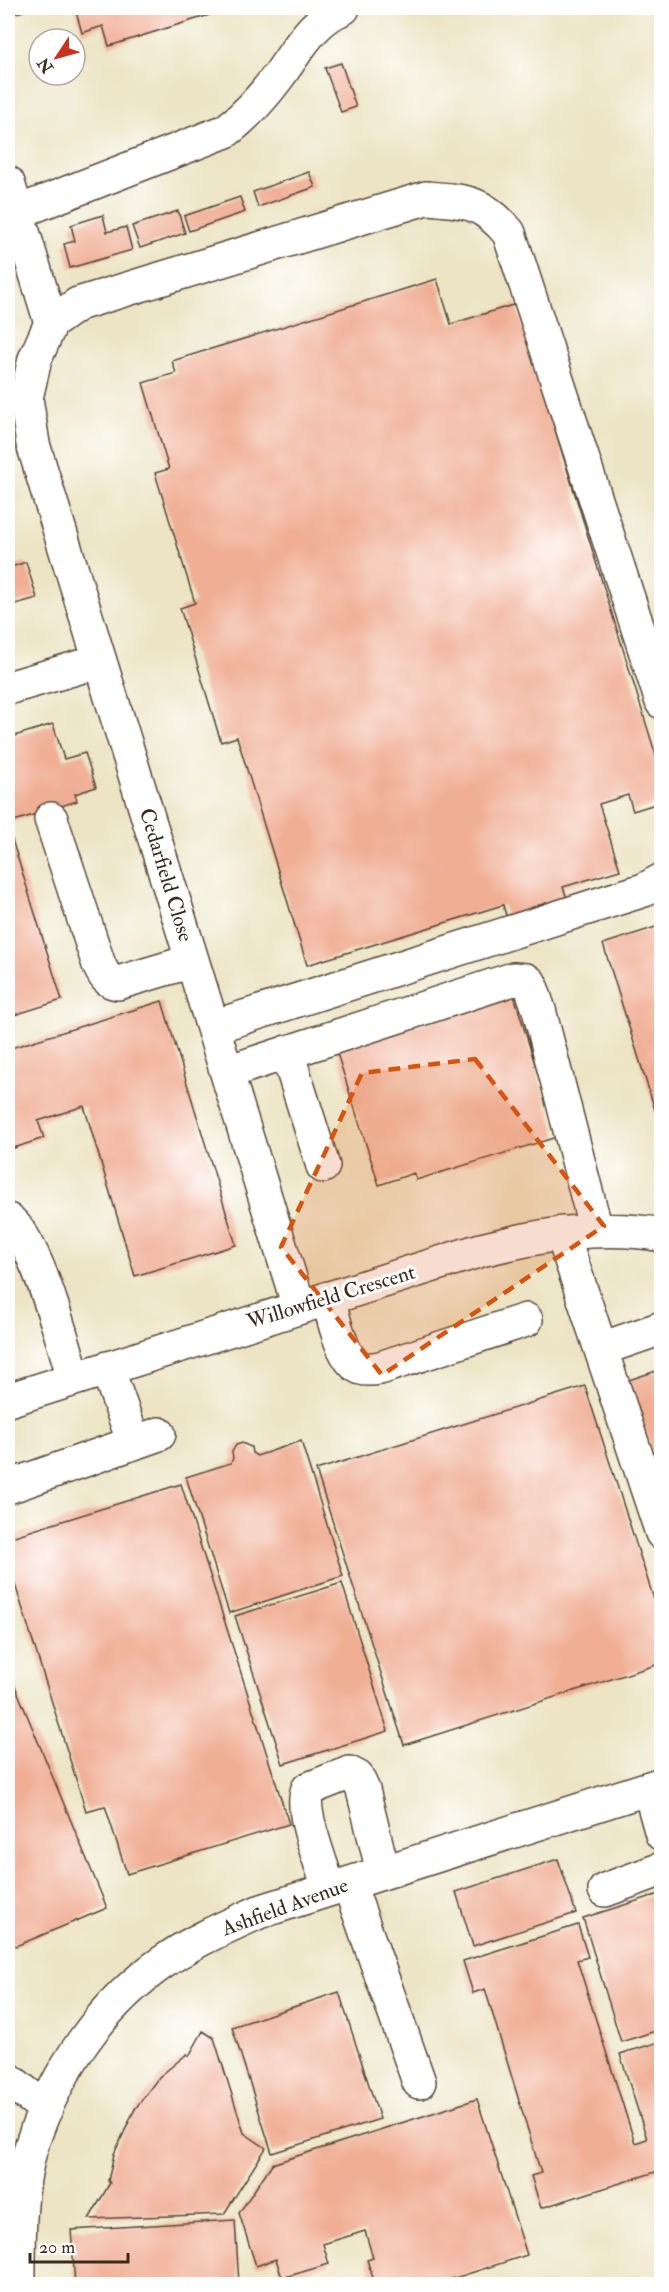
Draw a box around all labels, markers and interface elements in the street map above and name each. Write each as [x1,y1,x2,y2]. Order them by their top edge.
north arrow [27,27,87,87]
text: N [33,53,59,78]
street label: Cedarfield Close [133,805,199,945]
street label: Willowfield Crescent [243,1259,419,1336]
street label: Ashfield Avenue [217,1872,352,1943]
scale bar [30,2226,128,2264]
text: 20 m [39,2236,75,2259]

